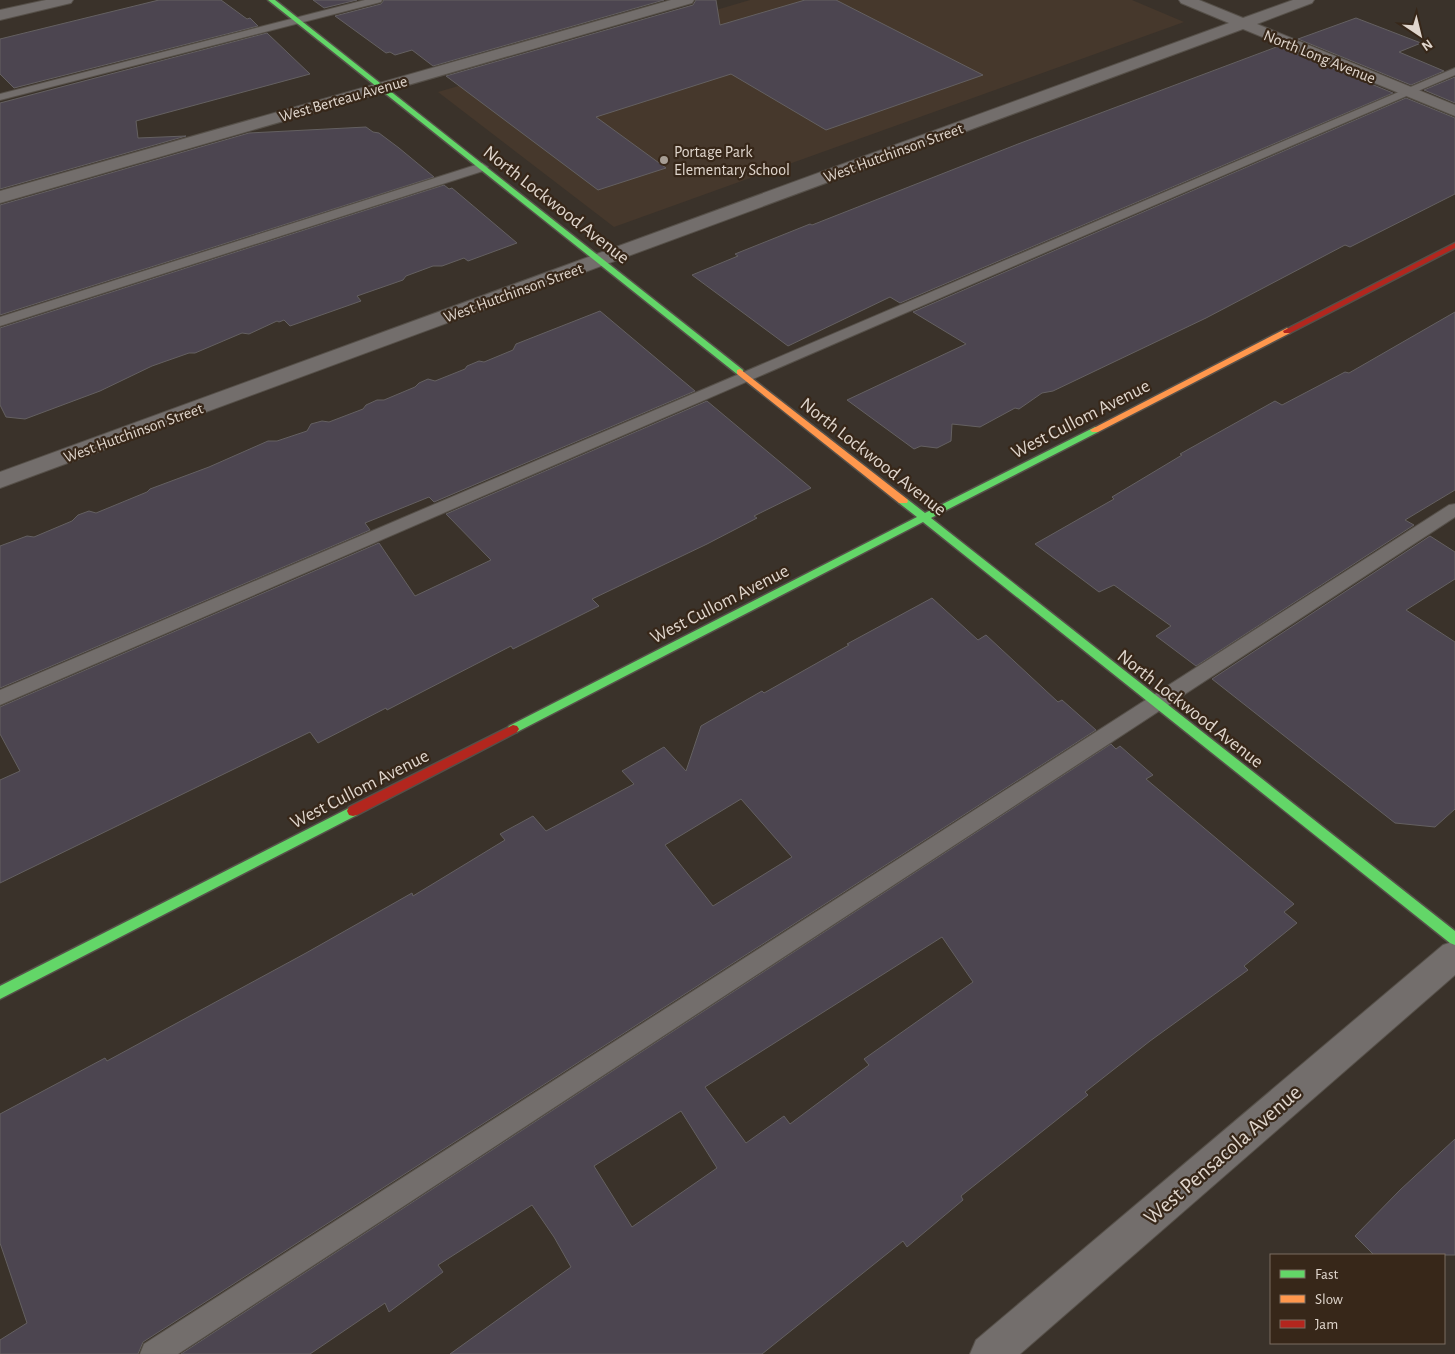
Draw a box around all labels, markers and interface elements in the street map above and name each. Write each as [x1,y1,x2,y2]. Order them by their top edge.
north arrow [1395,10,1445,60]
street label: North Long Avenue [1261,27,1378,87]
text: N [1419,36,1435,53]
street label: West Berteau Avenue [277,73,409,125]
street label: West Hutchinson Street [821,120,965,186]
street label: North Lockwood Avenue [480,142,633,268]
place label: Portage Park Elementary School [674,144,790,179]
marker: Portage Park Elementary School [658,154,670,166]
street label: West Hutchinson Street [441,260,585,326]
street label: West Cullom Avenue [1008,376,1153,462]
street label: North Lockwood Avenue [797,394,950,520]
street label: West Hutchinson Street [61,400,205,466]
street label: West Cullom Avenue [647,561,792,647]
street label: North Lockwood Avenue [1114,646,1267,772]
street label: West Cullom Avenue [287,746,432,832]
street label: West Pensacola Avenue [1140,1081,1306,1229]
legend [1270,1254,1445,1344]
text: Fast [1315,1267,1339,1282]
text: Slow [1315,1292,1343,1307]
text: Jam [1315,1317,1338,1332]

